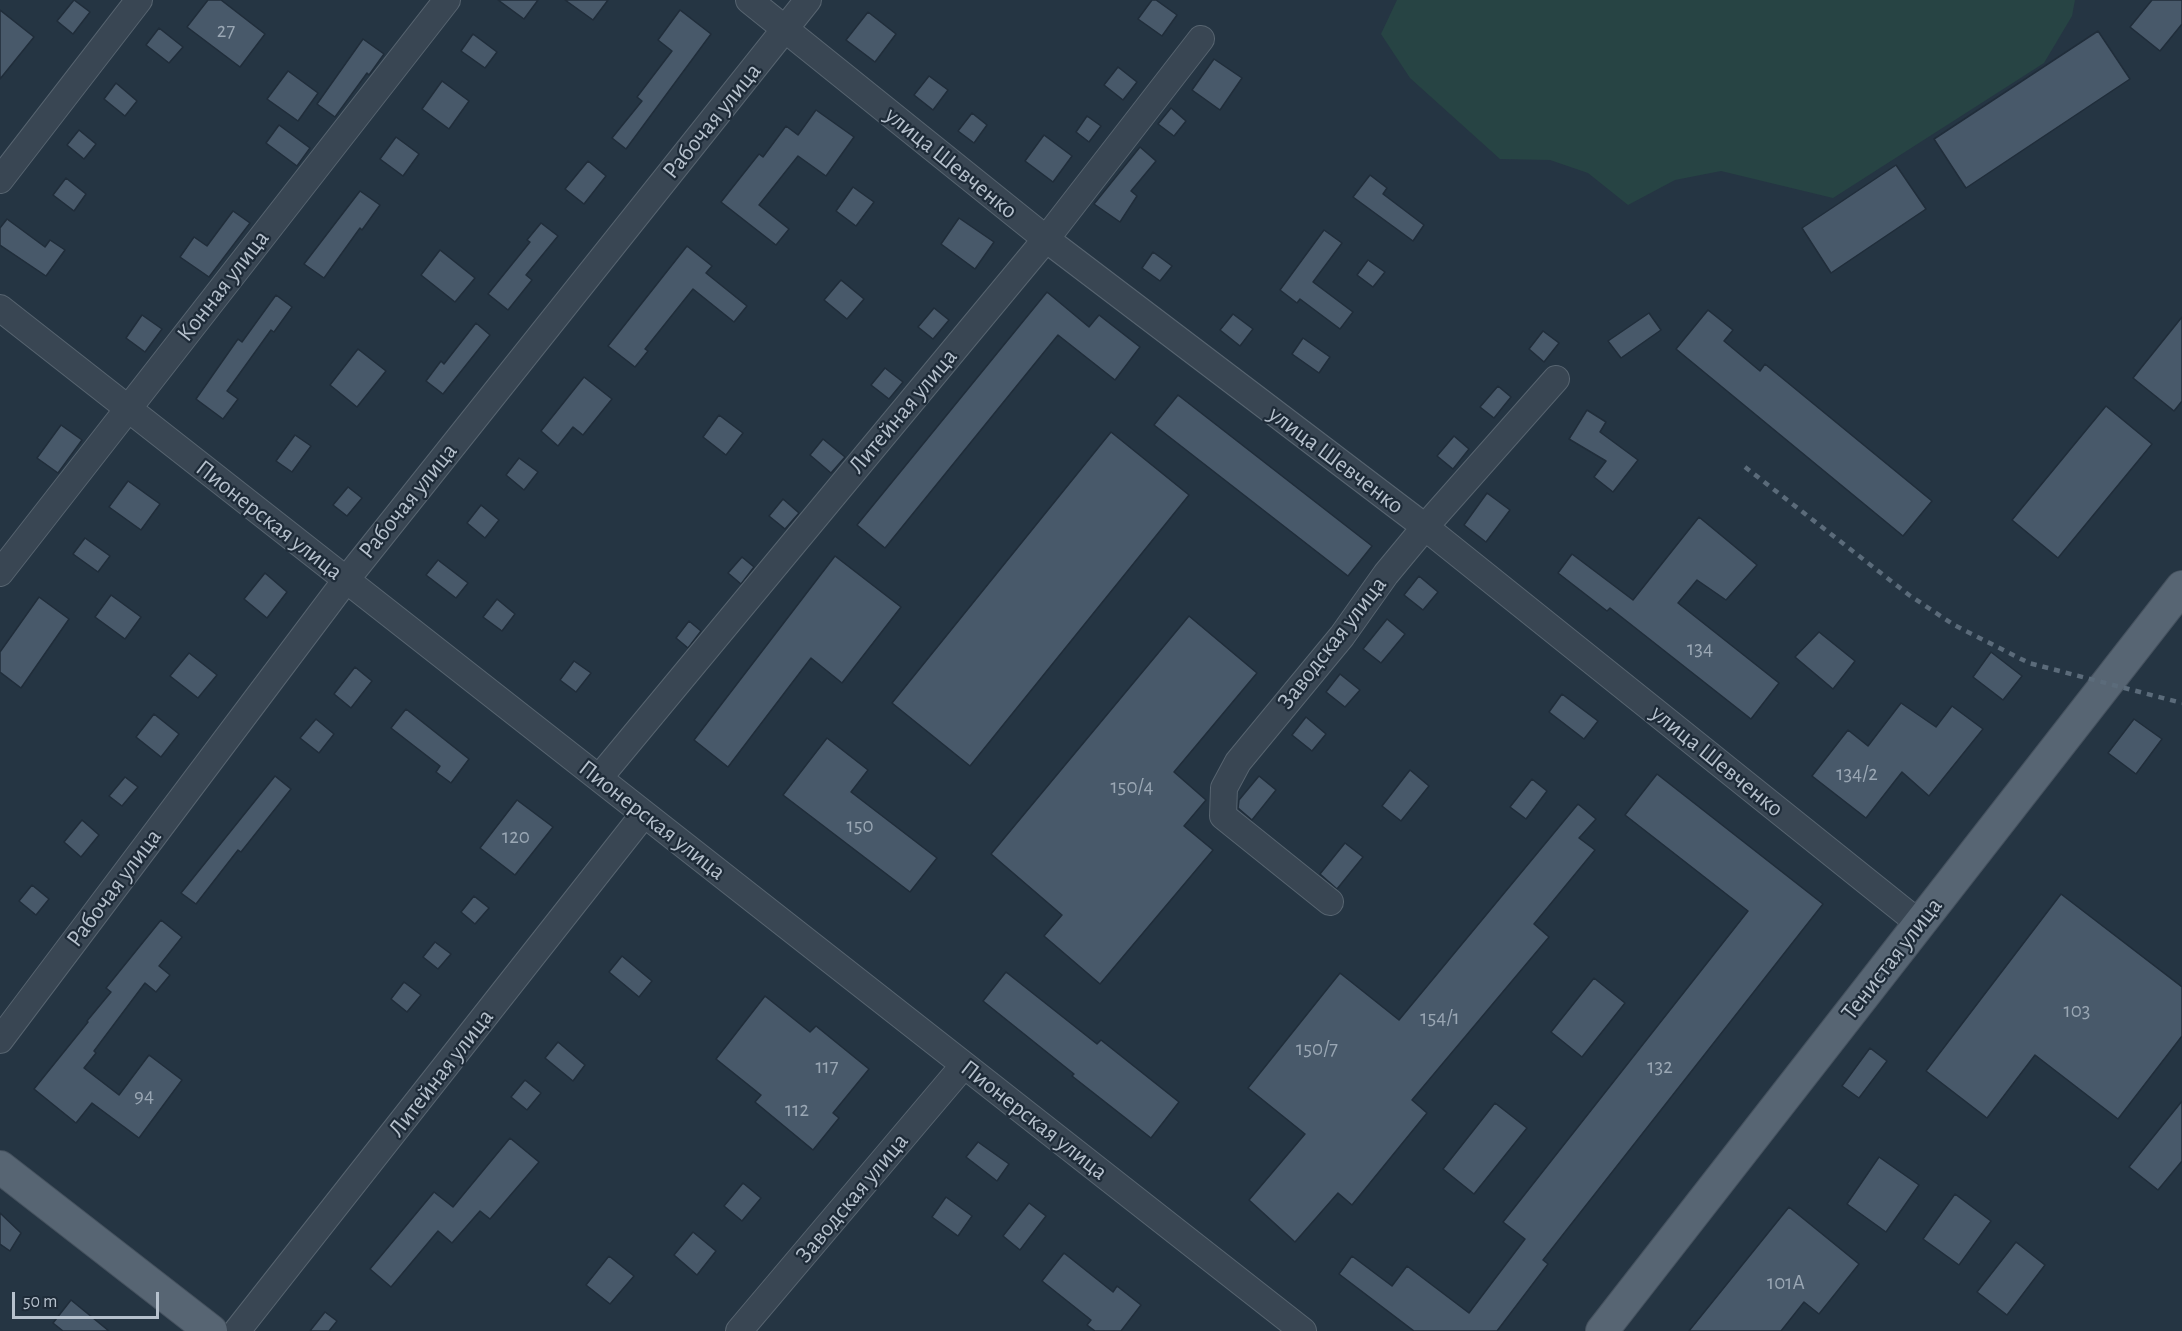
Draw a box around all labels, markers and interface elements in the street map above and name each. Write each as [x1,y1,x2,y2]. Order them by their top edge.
house number: 27 [217,18,235,44]
street label: Рабочая улица [657,57,767,185]
street label: улица Шевченко [879,101,1023,225]
street label: Конная улица [171,225,275,347]
street label: Литейная улица [842,343,964,479]
street label: улица Шевченко [1263,400,1409,520]
street label: Рабочая улица [353,437,463,565]
street label: Пионерская улица [190,454,348,586]
street label: Заводская улица [1271,571,1393,715]
house number: 134 [1687,636,1713,662]
street label: улица Шевченко [1645,699,1789,823]
street label: Пионерская улица [573,754,731,886]
house number: 134/2 [1836,761,1878,787]
house number: 150/4 [1110,774,1154,800]
house number: 150 [846,813,874,839]
street label: Рабочая улица [60,823,168,953]
house number: 120 [502,824,530,850]
street label: Тенистая улица [1835,892,1949,1026]
house number: 103 [2064,998,2090,1024]
street label: Литейная улица [382,1003,500,1143]
house number: 154/1 [1420,1005,1460,1031]
house number: 150/7 [1296,1036,1338,1062]
house number: 117 [815,1054,839,1080]
street label: Пионерская улица [955,1054,1113,1186]
house number: 132 [1647,1054,1673,1080]
house number: 94 [134,1083,154,1109]
house number: 112 [785,1097,809,1123]
street label: Заводская улица [789,1127,915,1269]
house number: 101А [1767,1270,1805,1296]
scale bar [15,1280,162,1318]
text: 50 m [23,1293,57,1311]

